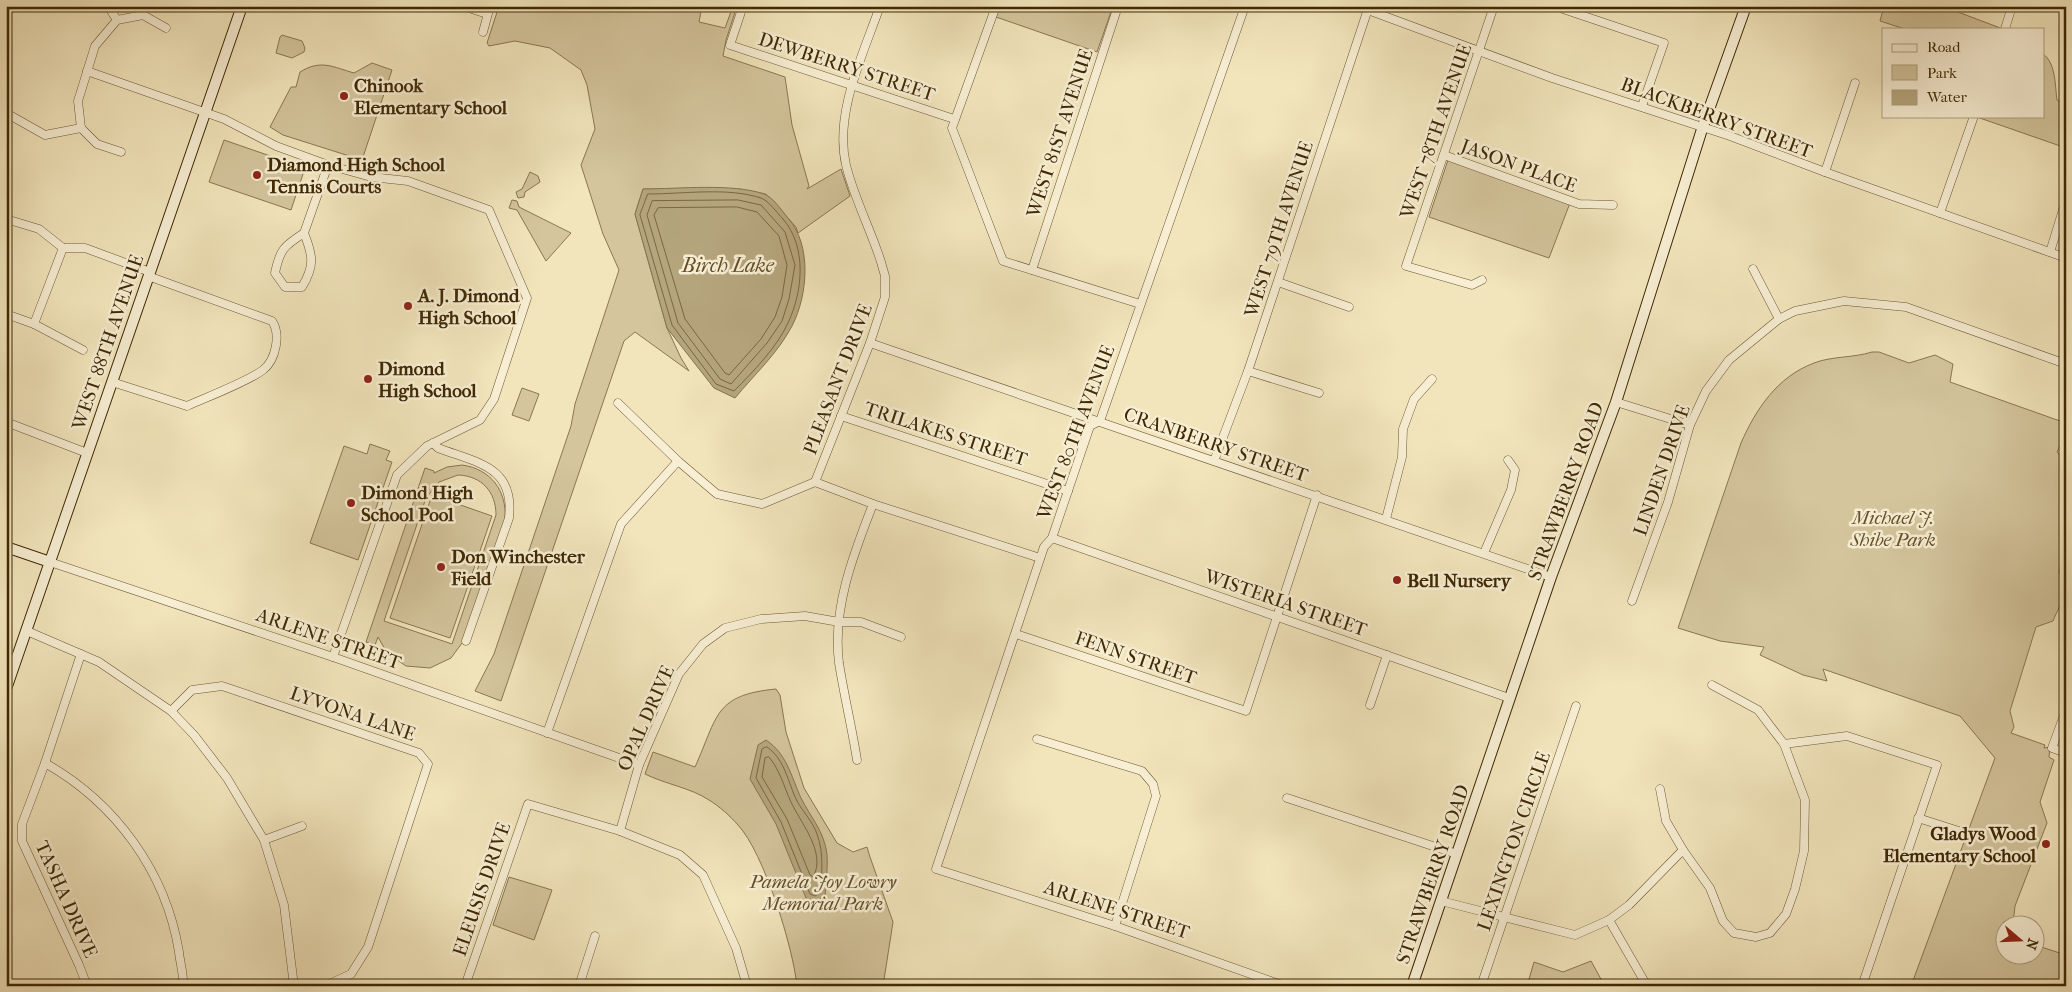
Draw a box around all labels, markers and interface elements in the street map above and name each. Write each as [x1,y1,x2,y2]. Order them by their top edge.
street label: DEWBERRY STREET [756,28,938,106]
legend [1882,28,2044,118]
text: Road [1927,38,1961,56]
street label: WEST 78TH AVENUE [1395,41,1476,223]
street label: WEST 81ST AVENUE [1022,46,1098,221]
text: Park [1927,64,1957,82]
street label: BLACKBERRY STREET [1618,73,1816,163]
place label: Chinook Elementary School [354,75,508,119]
text: Water [1926,88,1967,106]
marker: Chinook Elementary School [338,90,350,102]
street label: JASON PLACE [1456,134,1580,197]
street label: WEST 79TH AVENUE [1240,138,1318,321]
place label: Diamond High School Tennis Courts [266,154,446,198]
marker: Diamond High School Tennis Courts [251,169,263,181]
street label: WEST 88TH AVENUE [67,251,148,434]
water label: Birch Lake [681,254,775,277]
place label: A. J. Dimond High School [417,285,520,329]
marker: A. J. Dimond High School [402,300,414,312]
street label: PLEASANT DRIVE [799,301,877,458]
street label: WEST 80TH AVENUE [1032,342,1119,523]
place label: Dimond High School [378,358,477,402]
marker: Dimond High School [362,373,374,385]
street label: TRILAKES STREET [862,397,1030,471]
street label: STRAWBERRY ROAD [1523,399,1608,584]
street label: LINDEN DRIVE [1629,402,1695,539]
street label: CRANBERRY STREET [1121,403,1311,487]
place label: Dimond High School Pool [361,482,473,526]
marker: Dimond High School Pool [345,497,357,509]
park label: Michael J. Shibe Park [1849,507,1936,551]
place label: Don Winchester Field [450,546,586,590]
marker: Don Winchester Field [435,561,447,573]
street label: WISTERIA STREET [1201,565,1370,641]
place label: Bell Nursery [1407,570,1512,592]
marker: Bell Nursery [1391,574,1403,586]
street label: ARLENE STREET [252,604,404,674]
street label: FENN STREET [1072,627,1200,689]
street label: OPAL DRIVE [613,662,679,774]
street label: LYVONA LANE [287,682,419,746]
street label: LEXINGTON CIRCLE [1473,748,1555,934]
street label: STRAWBERRY ROAD [1392,782,1474,967]
street label: ELEUSIS DRIVE [449,819,515,959]
place label: Gladys Wood Elementary School [1883,823,2037,867]
street label: TASHA DRIVE [31,838,102,962]
marker: Gladys Wood Elementary School [2040,838,2052,850]
park label: Pamela Joy Lowry Memorial Park [749,871,897,915]
street label: ARLENE STREET [1040,876,1192,944]
north arrow [1994,914,2044,964]
text: N [2022,936,2042,952]

